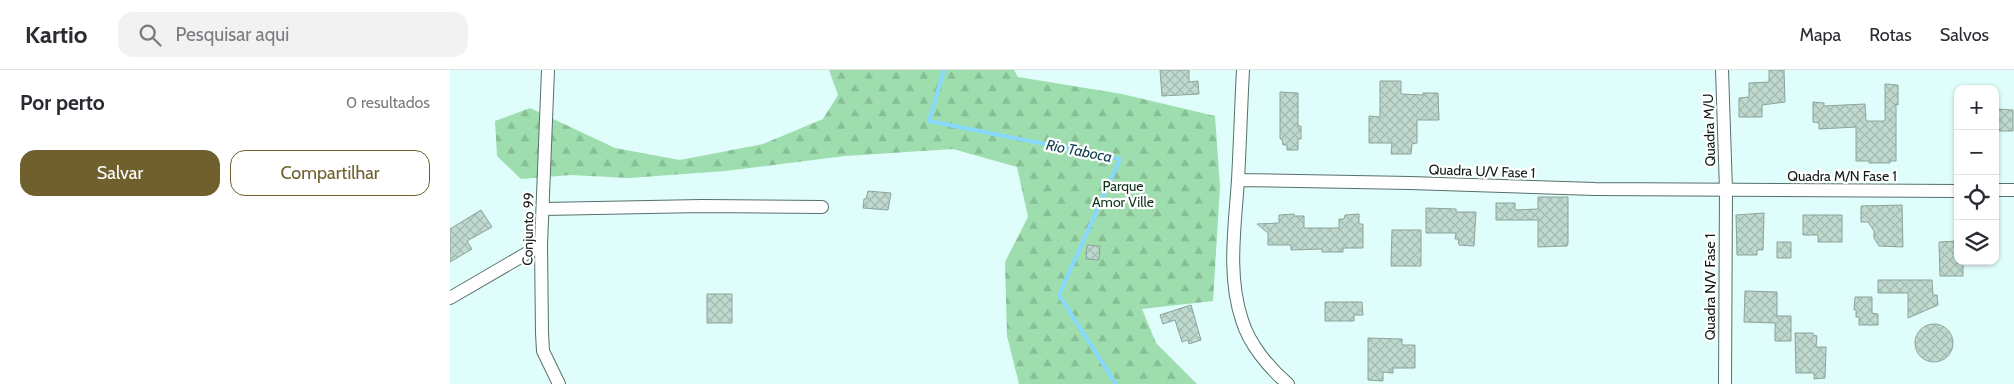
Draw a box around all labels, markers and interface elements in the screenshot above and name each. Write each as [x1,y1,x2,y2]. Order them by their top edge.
search box [118,12,468,57]
text: Kartio [25,20,88,49]
icon: search [136,21,164,49]
text: Pesquisar aqui [176,23,289,46]
text: Mapa [1799,24,1841,46]
text: Rotas [1869,24,1912,46]
text: Salvos [1940,24,1989,46]
map controls [1954,85,1999,265]
button: + [1954,85,1999,130]
text: Por perto [20,90,105,115]
text: 0 resultados [346,93,430,112]
street label: Quadra M/U [1699,93,1719,167]
button: − [1954,130,1999,175]
water label: Rio Taboca [1044,136,1114,166]
button: Salvar [20,150,220,196]
button: Compartilhar [230,150,430,196]
street label: Quadra U/V Fase 1 [1428,160,1536,182]
street label: Quadra M/N Fase 1 [1787,167,1897,185]
button: locate [1954,175,1999,220]
park label: Parque Amor Ville [1092,177,1154,211]
street label: Conjunto 99 [518,192,538,266]
button: layers [1954,220,1999,265]
street label: Quadra N/V Fase 1 [1701,234,1719,340]

